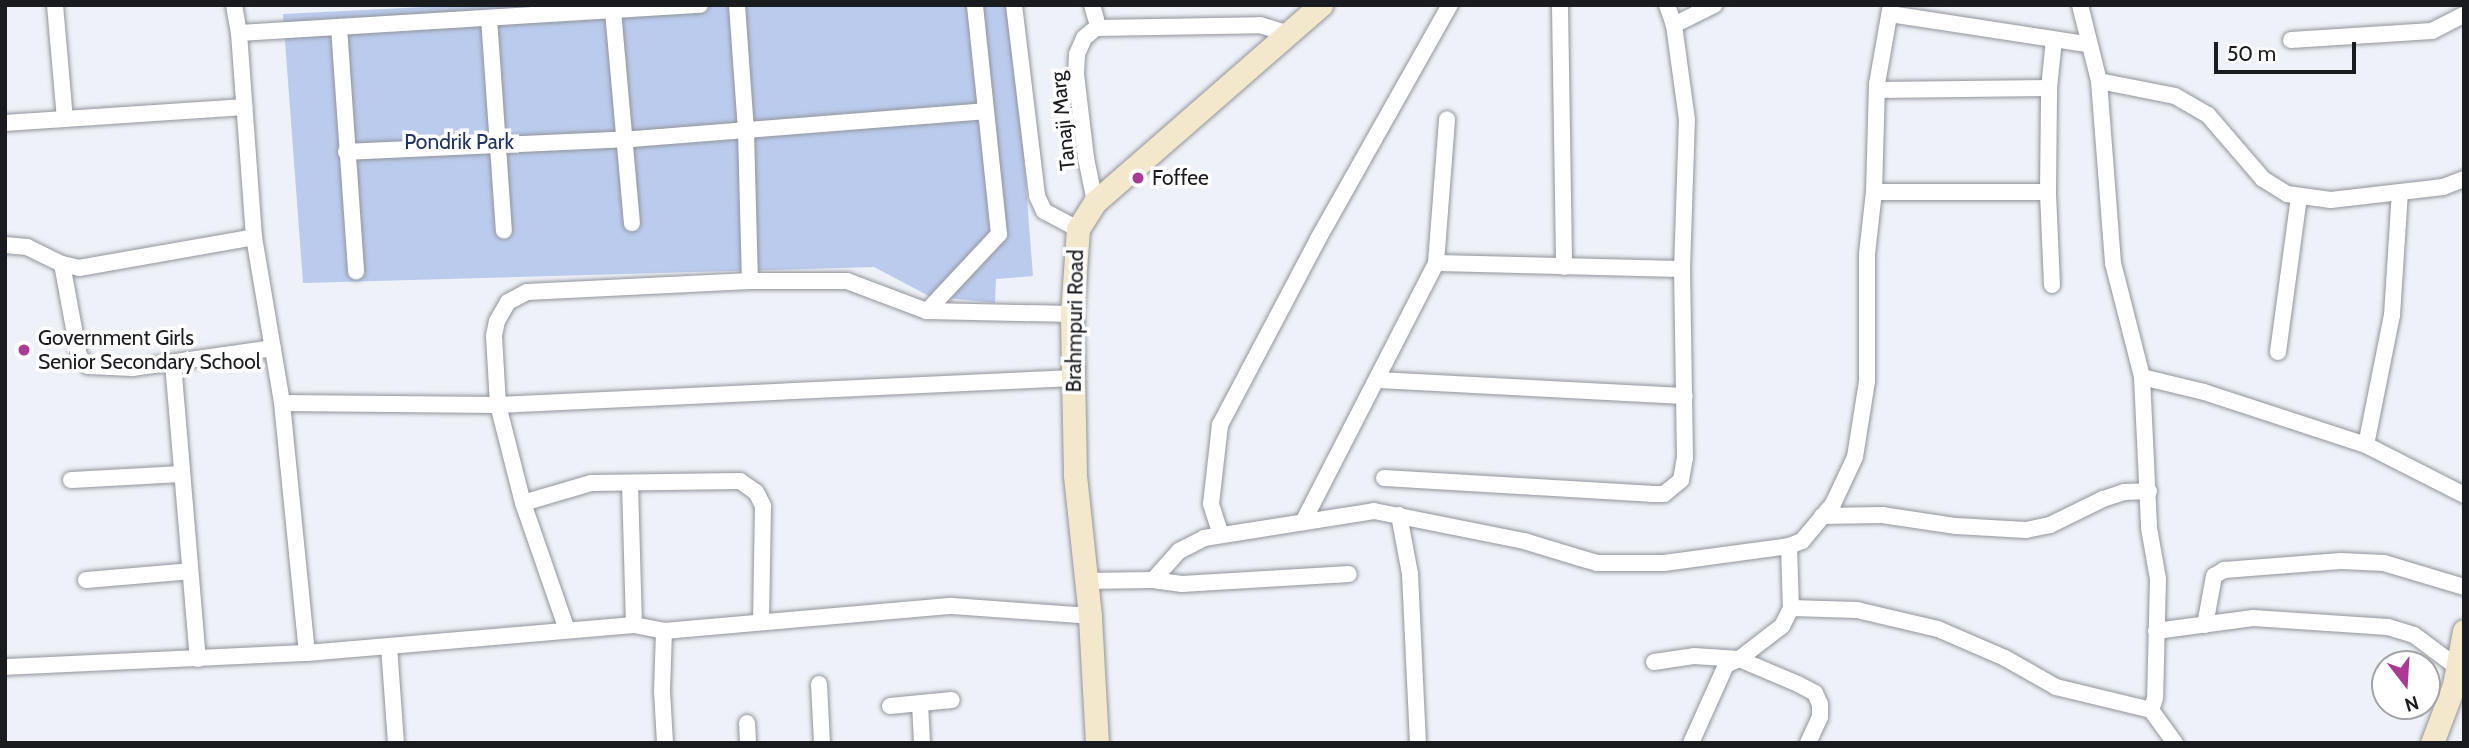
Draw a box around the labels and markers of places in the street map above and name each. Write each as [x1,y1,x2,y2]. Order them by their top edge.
place label: Foffee [1152,165,1209,191]
marker: Foffee [1130,170,1146,186]
place label: Government Girls Senior Secondary School [38,325,261,375]
marker: Government Girls Senior Secondary School [16,342,32,358]

